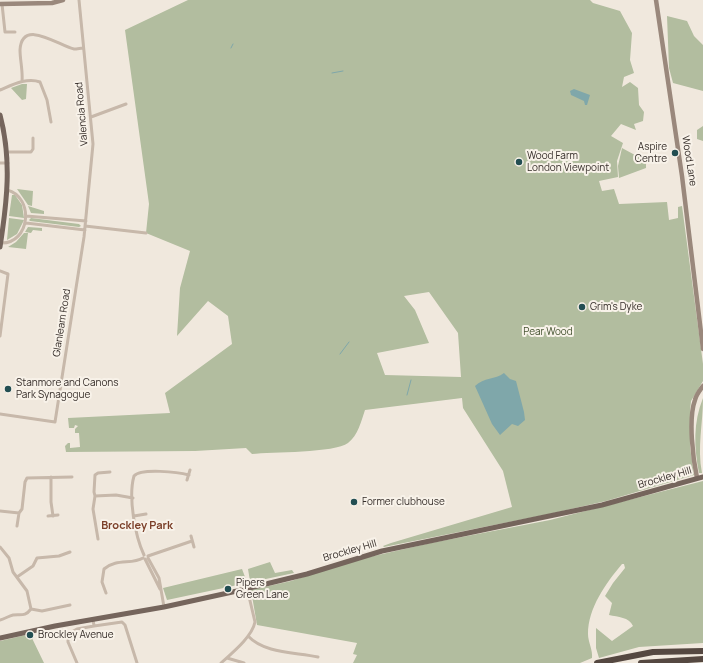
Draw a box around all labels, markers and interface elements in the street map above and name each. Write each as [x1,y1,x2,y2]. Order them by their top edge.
street label: Valencia Road [73,82,91,146]
street label: Wood Lane [679,135,699,187]
place label: Aspire Centre [635,141,667,164]
marker: Aspire Centre [670,148,680,158]
place label: Wood Farm London Viewpoint [527,150,609,174]
marker: Wood Farm London Viewpoint [514,157,524,167]
street label: Glanleam Road [51,288,73,358]
place label: Grim's Dyke [590,301,642,313]
marker: Grim's Dyke [577,302,587,312]
park label: Pear Wood [523,326,573,338]
place label: Stanmore and Canons Park Synagogue [16,377,118,400]
marker: Stanmore and Canons Park Synagogue [3,384,13,394]
street label: Brockley Hill [637,465,693,491]
place label: Former clubhouse [362,496,445,508]
marker: Former clubhouse [349,497,359,507]
district label: Brockley Park [101,519,173,533]
street label: Brockley Hill [322,538,378,564]
place label: Pipers Green Lane [236,577,288,600]
marker: Pipers Green Lane [223,584,233,594]
place label: Brockley Avenue [38,629,114,641]
marker: Brockley Avenue [25,630,35,640]

